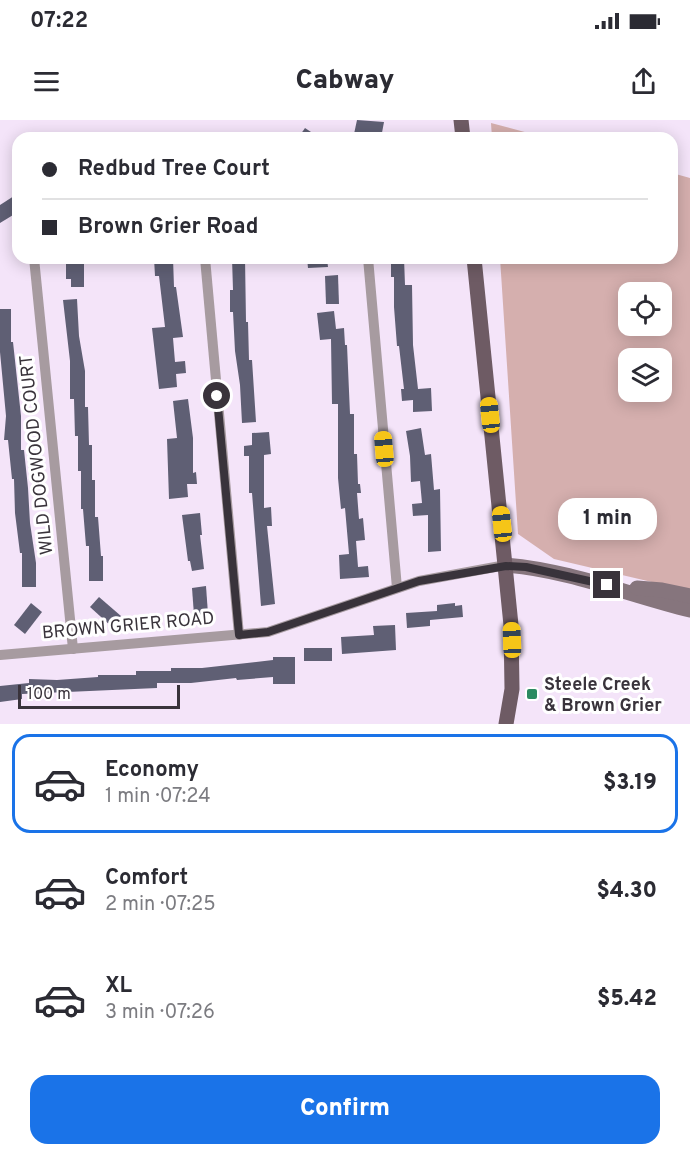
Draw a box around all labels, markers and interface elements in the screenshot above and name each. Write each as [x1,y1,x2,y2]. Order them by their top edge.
text: 07:22 [30,8,88,35]
text: Cabway [296,64,394,98]
icon: menu [30,65,63,98]
icon: share [627,65,660,98]
text: Redbud Tree Court [78,156,270,183]
text: Brown Grier Road [78,214,258,241]
map controls [618,282,672,402]
button: locate [618,282,672,336]
button: layers [618,348,672,402]
street label: WILD DOGWOOD COURT [16,354,59,556]
route start [203,382,230,409]
car [479,396,501,434]
car [373,430,395,468]
callout: 1 min [558,498,656,540]
car [491,505,513,543]
text: 1 min [583,506,632,532]
route end [593,571,620,598]
street label: BROWN GRIER ROAD [41,608,215,645]
car [502,622,522,658]
place label: Steele Creek & Brown Grier [544,674,662,718]
scale bar [18,682,180,710]
text: 100 m [27,685,71,705]
marker: Steele Creek & Brown Grier [525,687,539,701]
icon: car [33,757,87,811]
text: Economy [105,757,199,784]
text: $3.19 [603,770,657,797]
text: 1 min · 07:24 [105,784,211,810]
icon: car [33,865,87,919]
text: Comfort [105,865,188,892]
text: $4.30 [596,878,657,905]
text: 2 min · 07:25 [105,892,216,918]
icon: car [33,973,87,1027]
text: XL [105,973,132,1000]
text: $5.42 [597,986,657,1013]
text: 3 min · 07:26 [105,1000,215,1026]
button: Confirm [30,1075,660,1144]

